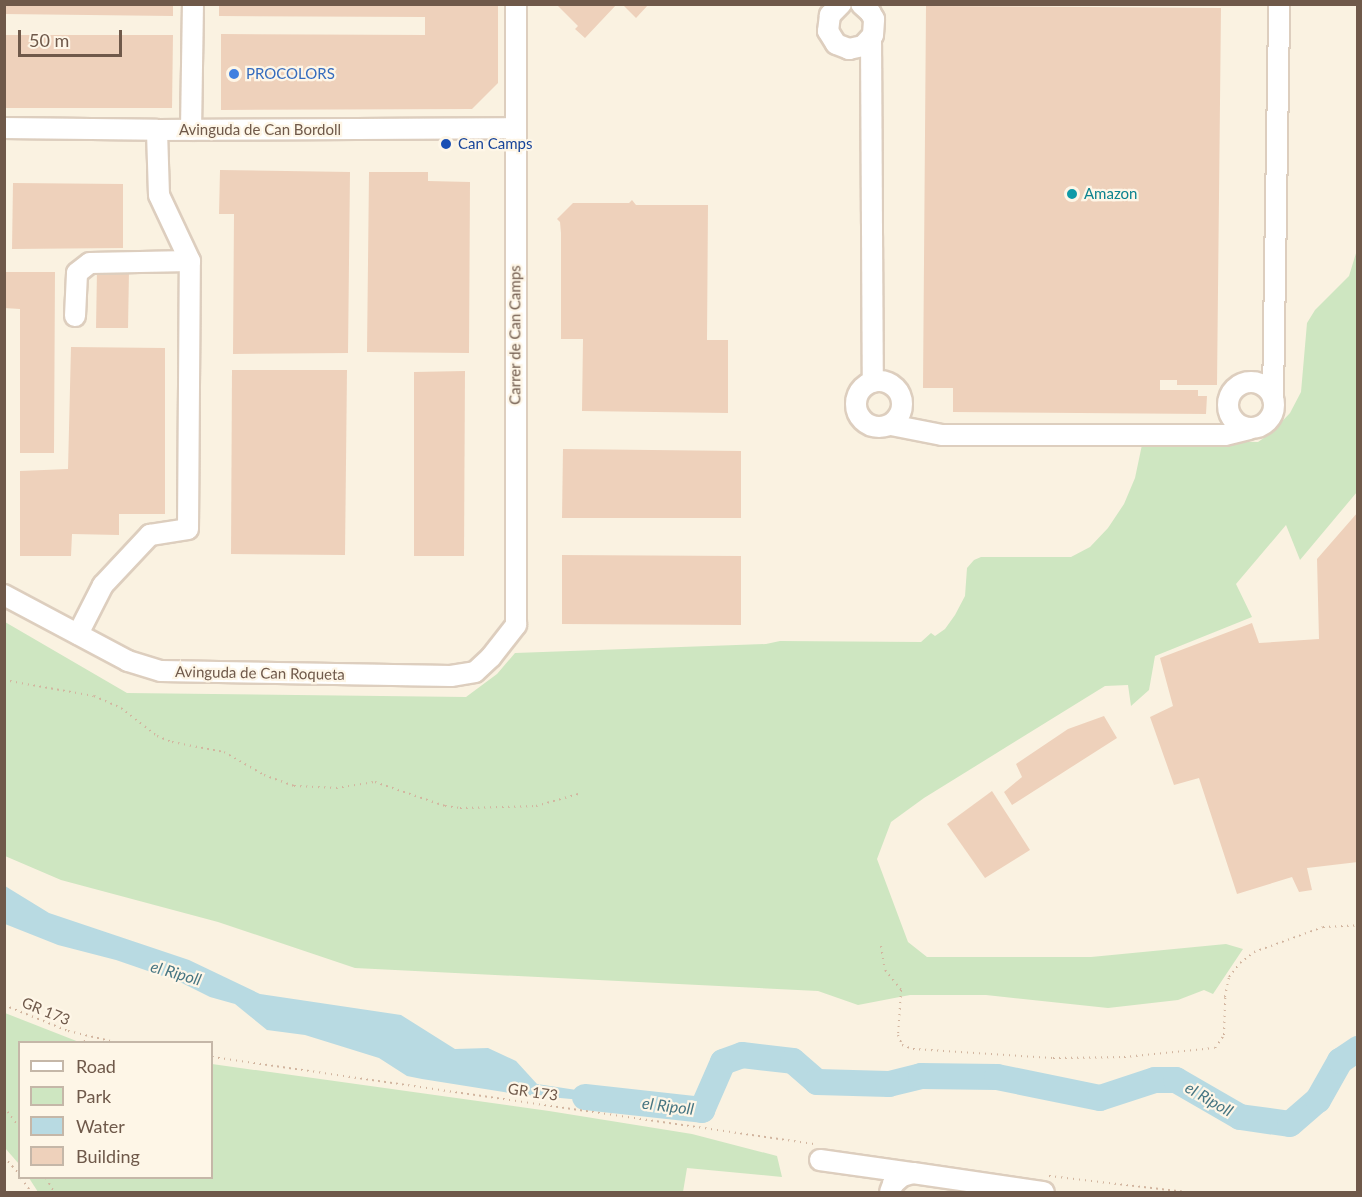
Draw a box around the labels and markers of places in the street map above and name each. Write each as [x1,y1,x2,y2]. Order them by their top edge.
place label: PROCOLORS [246,65,335,83]
marker: PROCOLORS [227,67,241,81]
place label: Can Camps [458,135,532,153]
marker: Can Camps [439,137,453,151]
place label: Amazon [1084,185,1137,203]
marker: Amazon [1065,187,1079,201]

